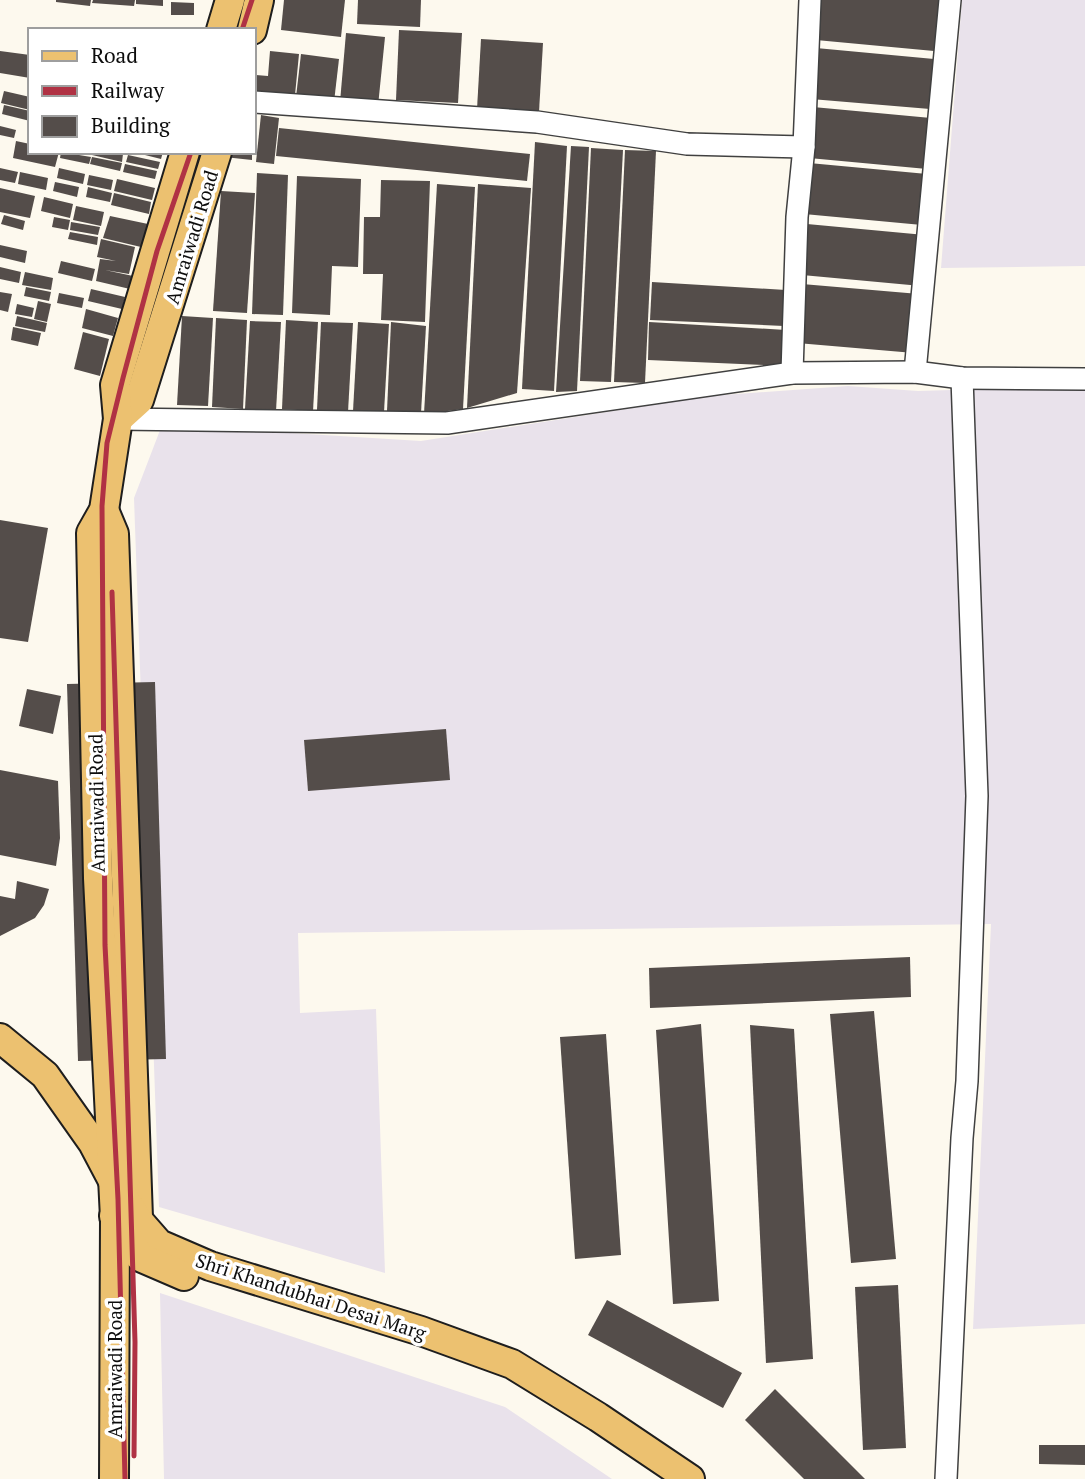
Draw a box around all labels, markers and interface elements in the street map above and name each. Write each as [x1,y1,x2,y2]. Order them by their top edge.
legend [28,28,256,154]
text: Road [91,41,138,69]
text: Railway [91,76,165,104]
text: Building [91,111,171,139]
street label: Amraiwadi Road [159,167,223,307]
street label: Amraiwadi Road [82,733,110,873]
street label: Shri Khandubhai Desai Marg [193,1247,430,1345]
street label: Amraiwadi Road [102,1299,127,1438]

